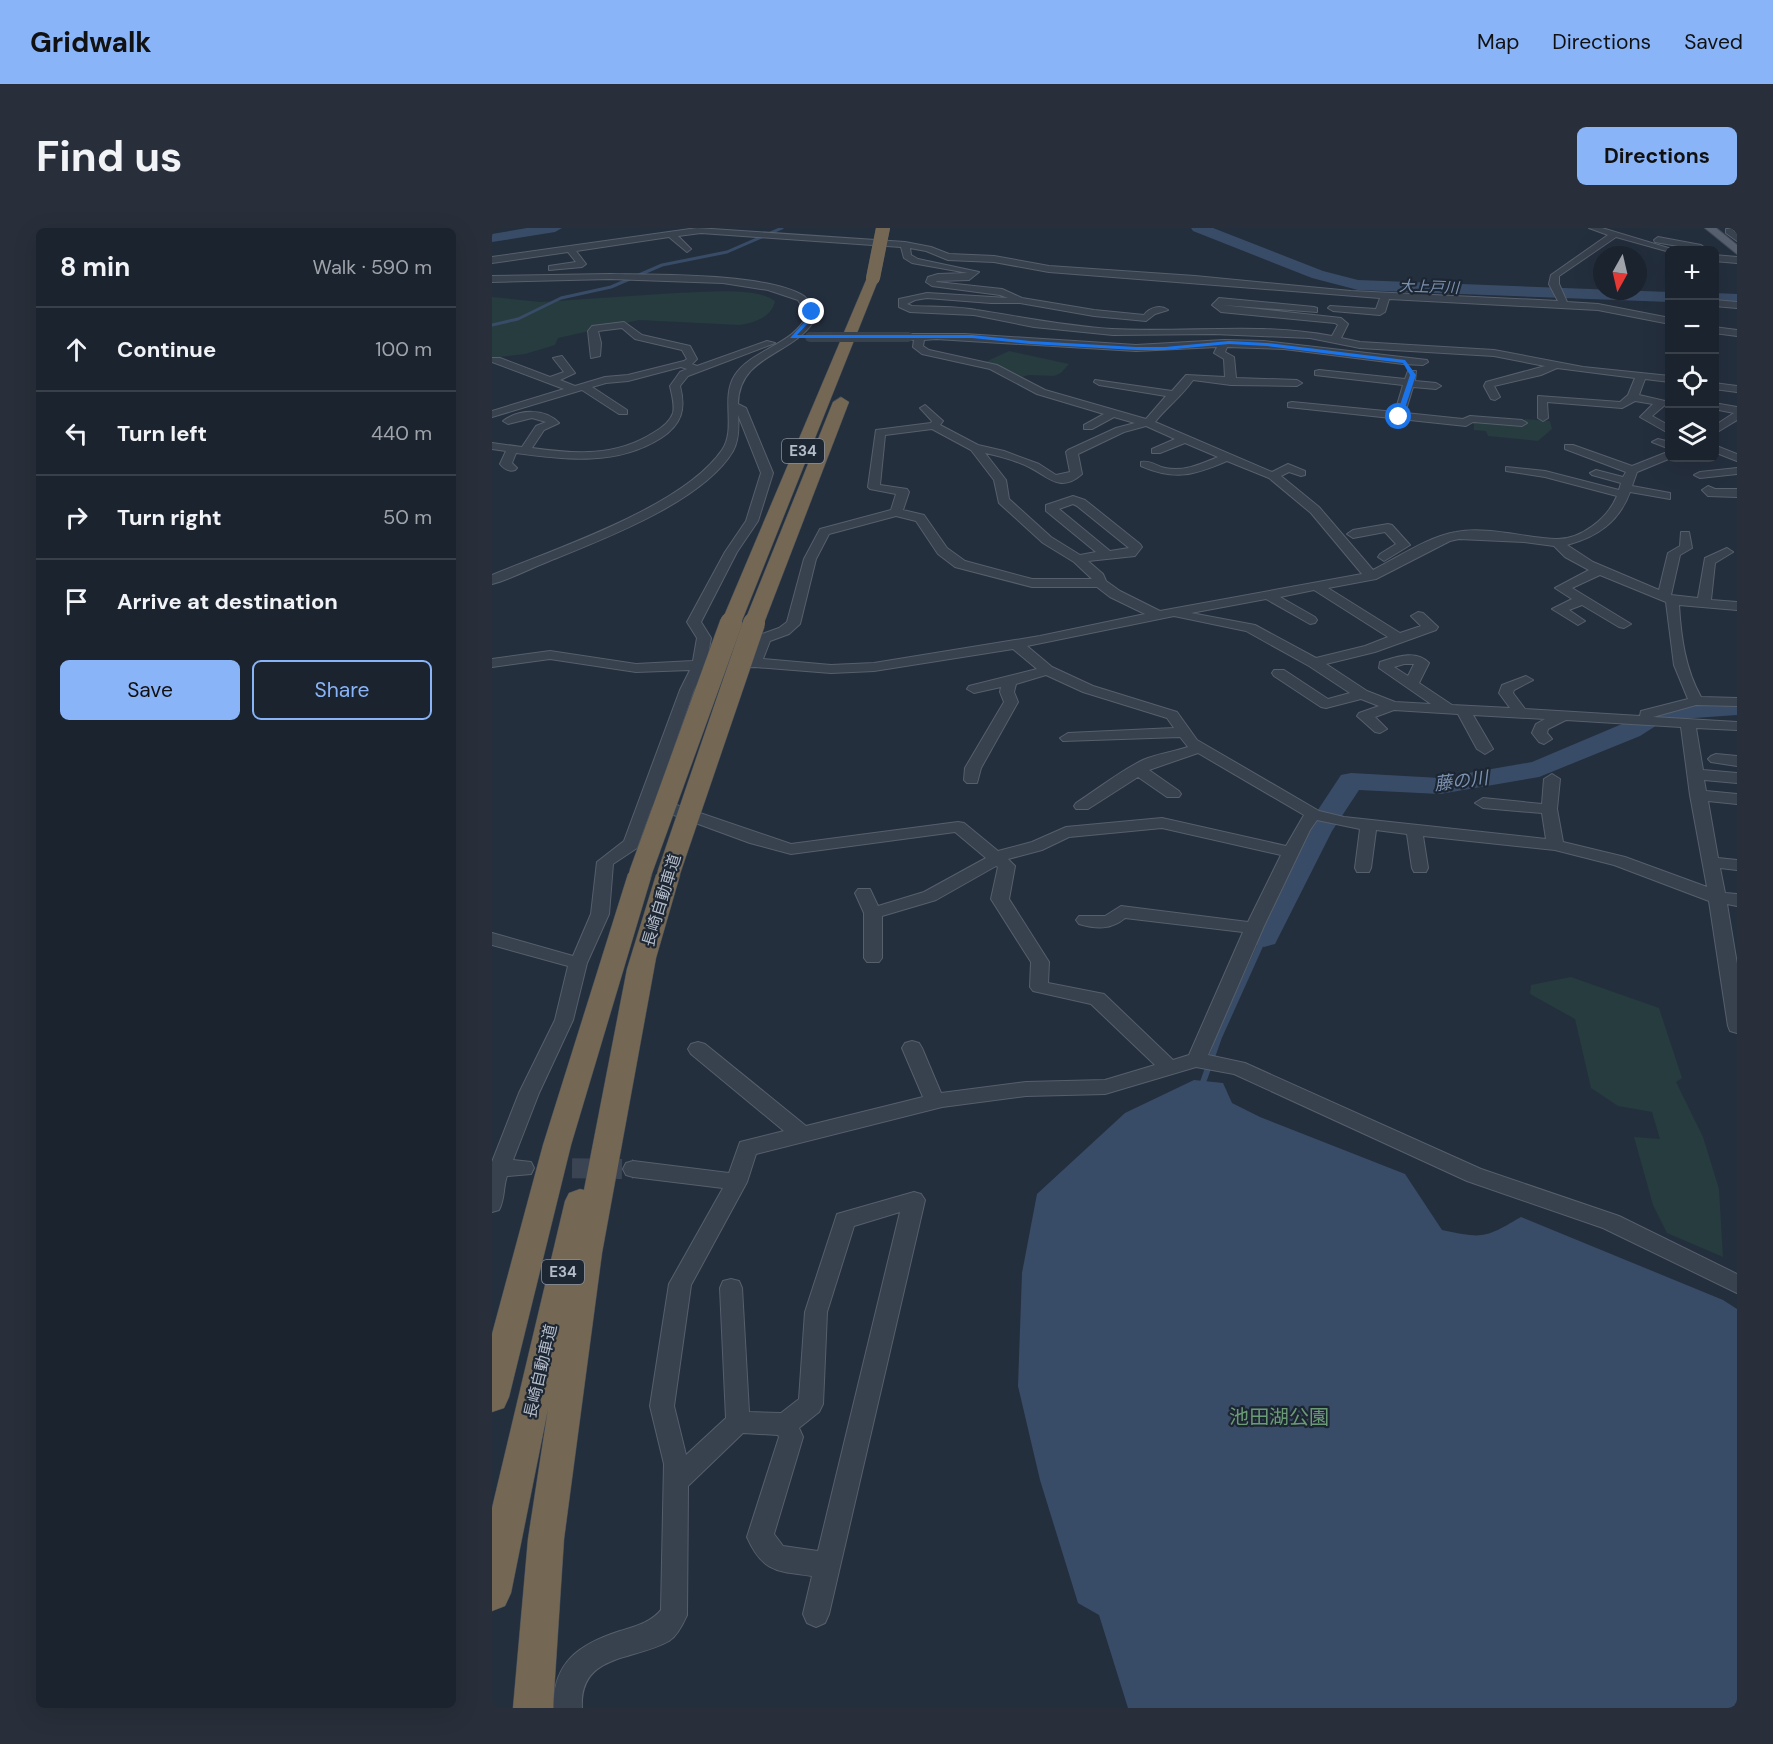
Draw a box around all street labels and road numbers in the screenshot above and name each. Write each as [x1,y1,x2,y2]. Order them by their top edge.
road number: E34 [782,439,824,463]
street label: 長崎自動車道 [637,851,686,949]
road number: E34 [542,1260,584,1284]
street label: 長崎自動車道 [519,1322,562,1420]

